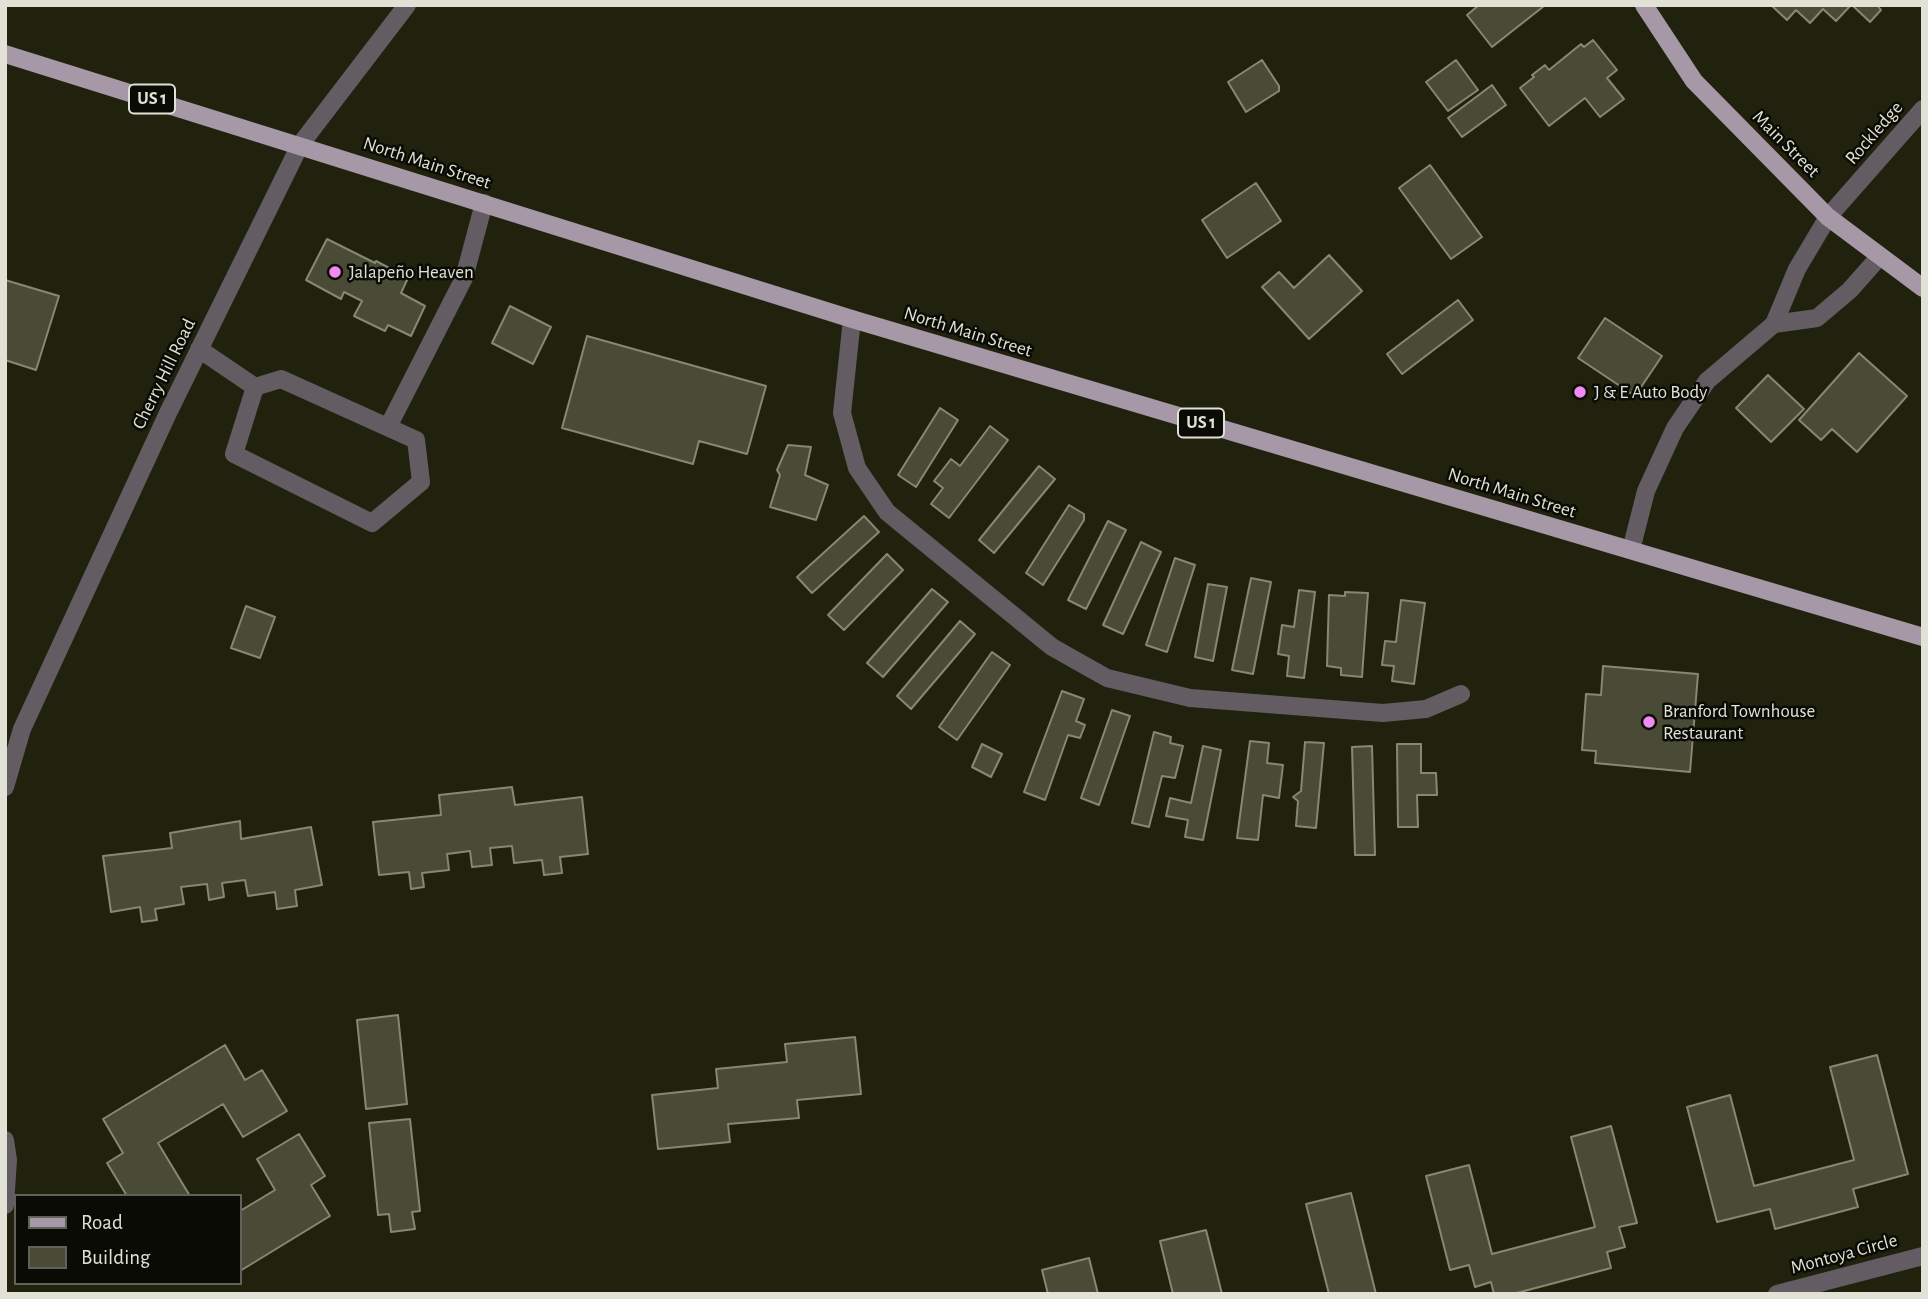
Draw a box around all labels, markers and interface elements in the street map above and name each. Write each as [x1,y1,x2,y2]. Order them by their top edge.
road number: US 1 [129,84,175,114]
street label: Rockledge [1840,97,1908,169]
street label: Main Street [1748,106,1824,182]
street label: North Main Street [360,132,494,194]
place label: Jalapeño Heaven [349,261,474,283]
marker: Jalapeño Heaven [327,264,343,280]
street label: North Main Street [901,302,1035,362]
street label: Cherry Hill Road [127,315,201,433]
place label: J & E Auto Body [1594,381,1707,403]
marker: J & E Auto Body [1572,384,1588,400]
road number: US 1 [1178,408,1224,438]
street label: North Main Street [1445,463,1579,523]
place label: Branford Townhouse Restaurant [1663,700,1815,744]
marker: Branford Townhouse Restaurant [1641,714,1657,730]
legend [14,1194,242,1285]
text: Road [81,1212,123,1233]
street label: Montoya Circle [1788,1229,1900,1279]
text: Building [81,1247,150,1268]

